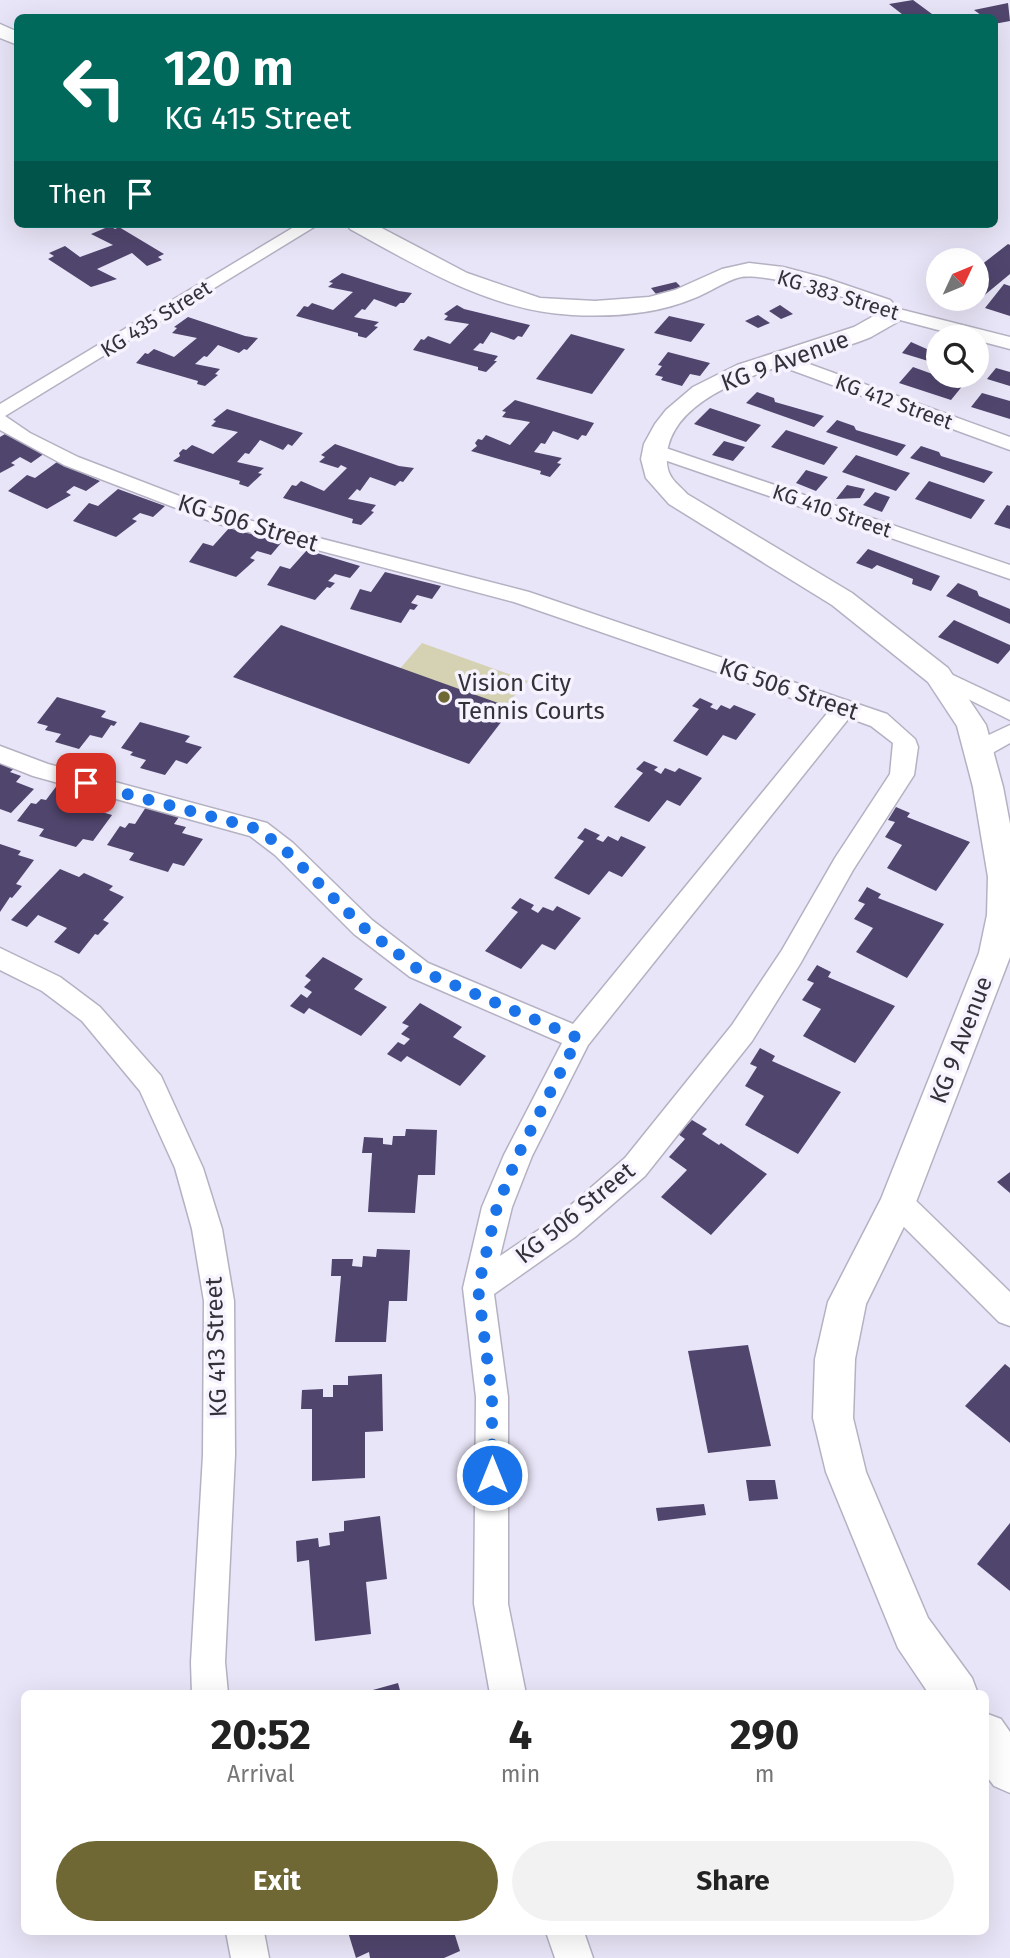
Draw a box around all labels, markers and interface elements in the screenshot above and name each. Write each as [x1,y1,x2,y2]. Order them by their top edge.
text: 120 m [164,39,294,98]
icon: left [49,42,140,133]
text: KG 415 Street [164,99,351,137]
icon: arrive [121,175,159,213]
text: Then [49,179,107,210]
north arrow [926,248,989,312]
map controls [926,248,989,388]
street label: KG 383 Street [774,264,902,326]
street label: KG 435 Street [96,275,216,363]
street label: KG 9 Avenue [717,325,853,397]
button: search [926,325,989,388]
street label: KG 412 Street [832,369,957,435]
street label: KG 410 Street [769,478,895,544]
street label: KG 506 Street [175,488,322,558]
street label: KG 506 Street [716,652,862,726]
place label: Vision City Tennis Courts [458,669,605,725]
marker: Vision City Tennis Courts [436,689,452,705]
pin [56,753,116,813]
icon: arrive [67,764,105,802]
street label: KG 9 Avenue [924,972,998,1108]
street label: KG 506 Street [510,1156,640,1270]
street label: KG 413 Street [200,1276,232,1418]
position arrow [455,1438,529,1512]
text: 20:52 [211,1710,311,1760]
text: 4 [509,1710,532,1760]
text: 290 [730,1710,799,1760]
text: Arrival [227,1760,295,1788]
text: min [501,1760,540,1788]
text: m [755,1760,775,1788]
button: Exit [56,1841,498,1921]
button: Share [512,1841,954,1921]

